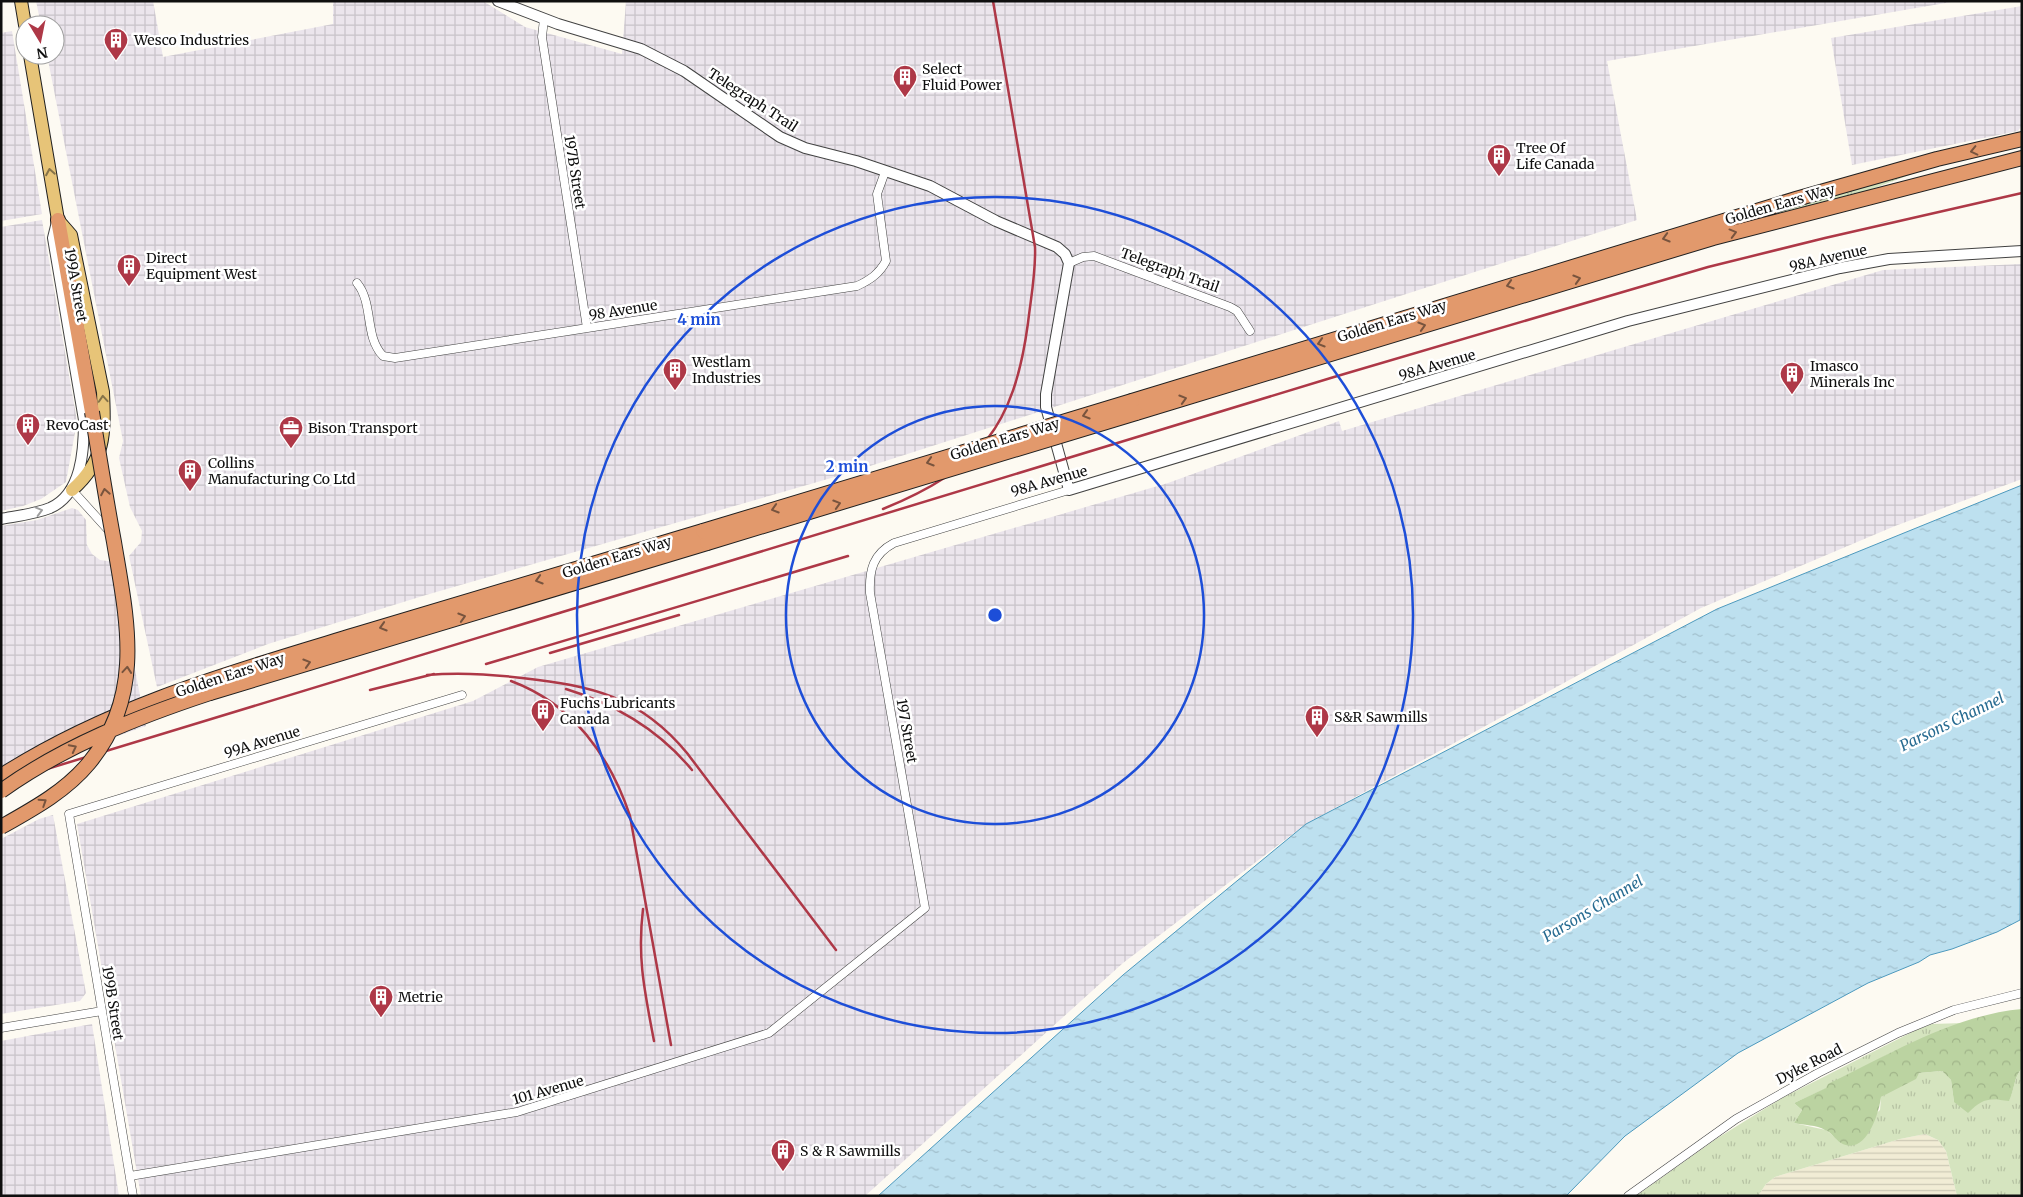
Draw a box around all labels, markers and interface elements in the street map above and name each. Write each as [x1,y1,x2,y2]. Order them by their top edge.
north arrow [15,15,65,65]
building icon: Wesco Industries [103,27,129,61]
place label: Wesco Industries [133,31,249,49]
text: N [35,43,49,63]
place label: Select Fluid Power [922,60,1002,94]
street label: Telegraph Trail [705,64,802,136]
building icon: Select Fluid Power [892,64,918,98]
street label: 197B Street [560,134,590,211]
place label: Tree Of Life Canada [1516,139,1595,173]
building icon: Tree Of Life Canada [1486,143,1512,177]
one-way arrow [1970,145,1979,156]
one-way arrow [45,167,56,175]
street label: Golden Ears Way [1723,180,1838,228]
one-way arrow [1729,228,1738,239]
one-way arrow [1662,232,1670,242]
street label: 98A Avenue [1788,240,1868,276]
street label: Telegraph Trail [1118,244,1222,296]
street label: 199A Street [61,246,91,324]
place label: Direct Equipment West [146,249,258,283]
building icon: Direct Equipment West [116,253,142,287]
one-way arrow [1573,274,1581,284]
one-way arrow [1506,279,1515,289]
street label: 98 Avenue [587,296,659,324]
street label: Golden Ears Way [1335,296,1450,346]
text: 4 min [677,310,721,329]
one-way arrow [1417,322,1425,332]
one-way arrow [1318,337,1326,347]
street label: 98A Avenue [1397,345,1477,385]
place label: Westlam Industries [691,353,761,387]
building icon: Westlam Industries [662,357,688,391]
place label: Imasco Minerals Inc [1810,357,1895,391]
building icon: Imasco Minerals Inc [1779,361,1805,395]
one-way arrow [1178,394,1186,404]
one-way arrow [97,395,108,403]
one-way arrow [1082,409,1090,419]
building icon: RevoCast [15,412,41,446]
street label: Golden Ears Way [948,414,1063,464]
office icon: Bison Transport [278,415,304,449]
place label: RevoCast [46,416,109,434]
place label: Bison Transport [308,419,418,437]
place label: Collins Manufacturing Co Ltd [208,454,356,488]
text: 2 min [826,457,868,476]
one-way arrow [926,457,935,467]
building icon: Collins Manufacturing Co Ltd [177,458,203,492]
street label: 98A Avenue [1009,461,1089,501]
one-way arrow [101,488,111,496]
one-way arrow [833,499,841,509]
one-way arrow [771,504,779,514]
one-way arrow [35,506,44,517]
street label: Golden Ears Way [560,532,675,582]
one-way arrow [535,575,544,585]
centre of rings [986,606,1004,624]
one-way arrow [458,612,466,622]
one-way arrow [380,622,388,632]
street label: Golden Ears Way [173,649,287,701]
one-way arrow [302,659,310,669]
one-way arrow [122,666,133,674]
water label: Parsons Channel [1896,688,2007,755]
place label: Fuchs Lubricants Canada [560,694,676,728]
street label: 197 Street [892,697,922,765]
building icon: Fuchs Lubricants Canada [530,698,556,732]
building icon: S&R Sawmills [1304,704,1330,738]
place label: S&R Sawmills [1334,708,1428,726]
street label: 99A Avenue [222,722,302,762]
one-way arrow [68,744,77,754]
one-way arrow [38,799,47,808]
water label: Parsons Channel [1539,871,1646,946]
street label: 199B Street [98,965,128,1042]
building icon: Metrie [368,984,394,1018]
place label: Metrie [398,988,443,1006]
street label: Dyke Road [1773,1039,1846,1088]
street label: 101 Avenue [510,1071,586,1109]
building icon: S & R Sawmills [770,1138,796,1172]
place label: S & R Sawmills [800,1142,901,1160]

